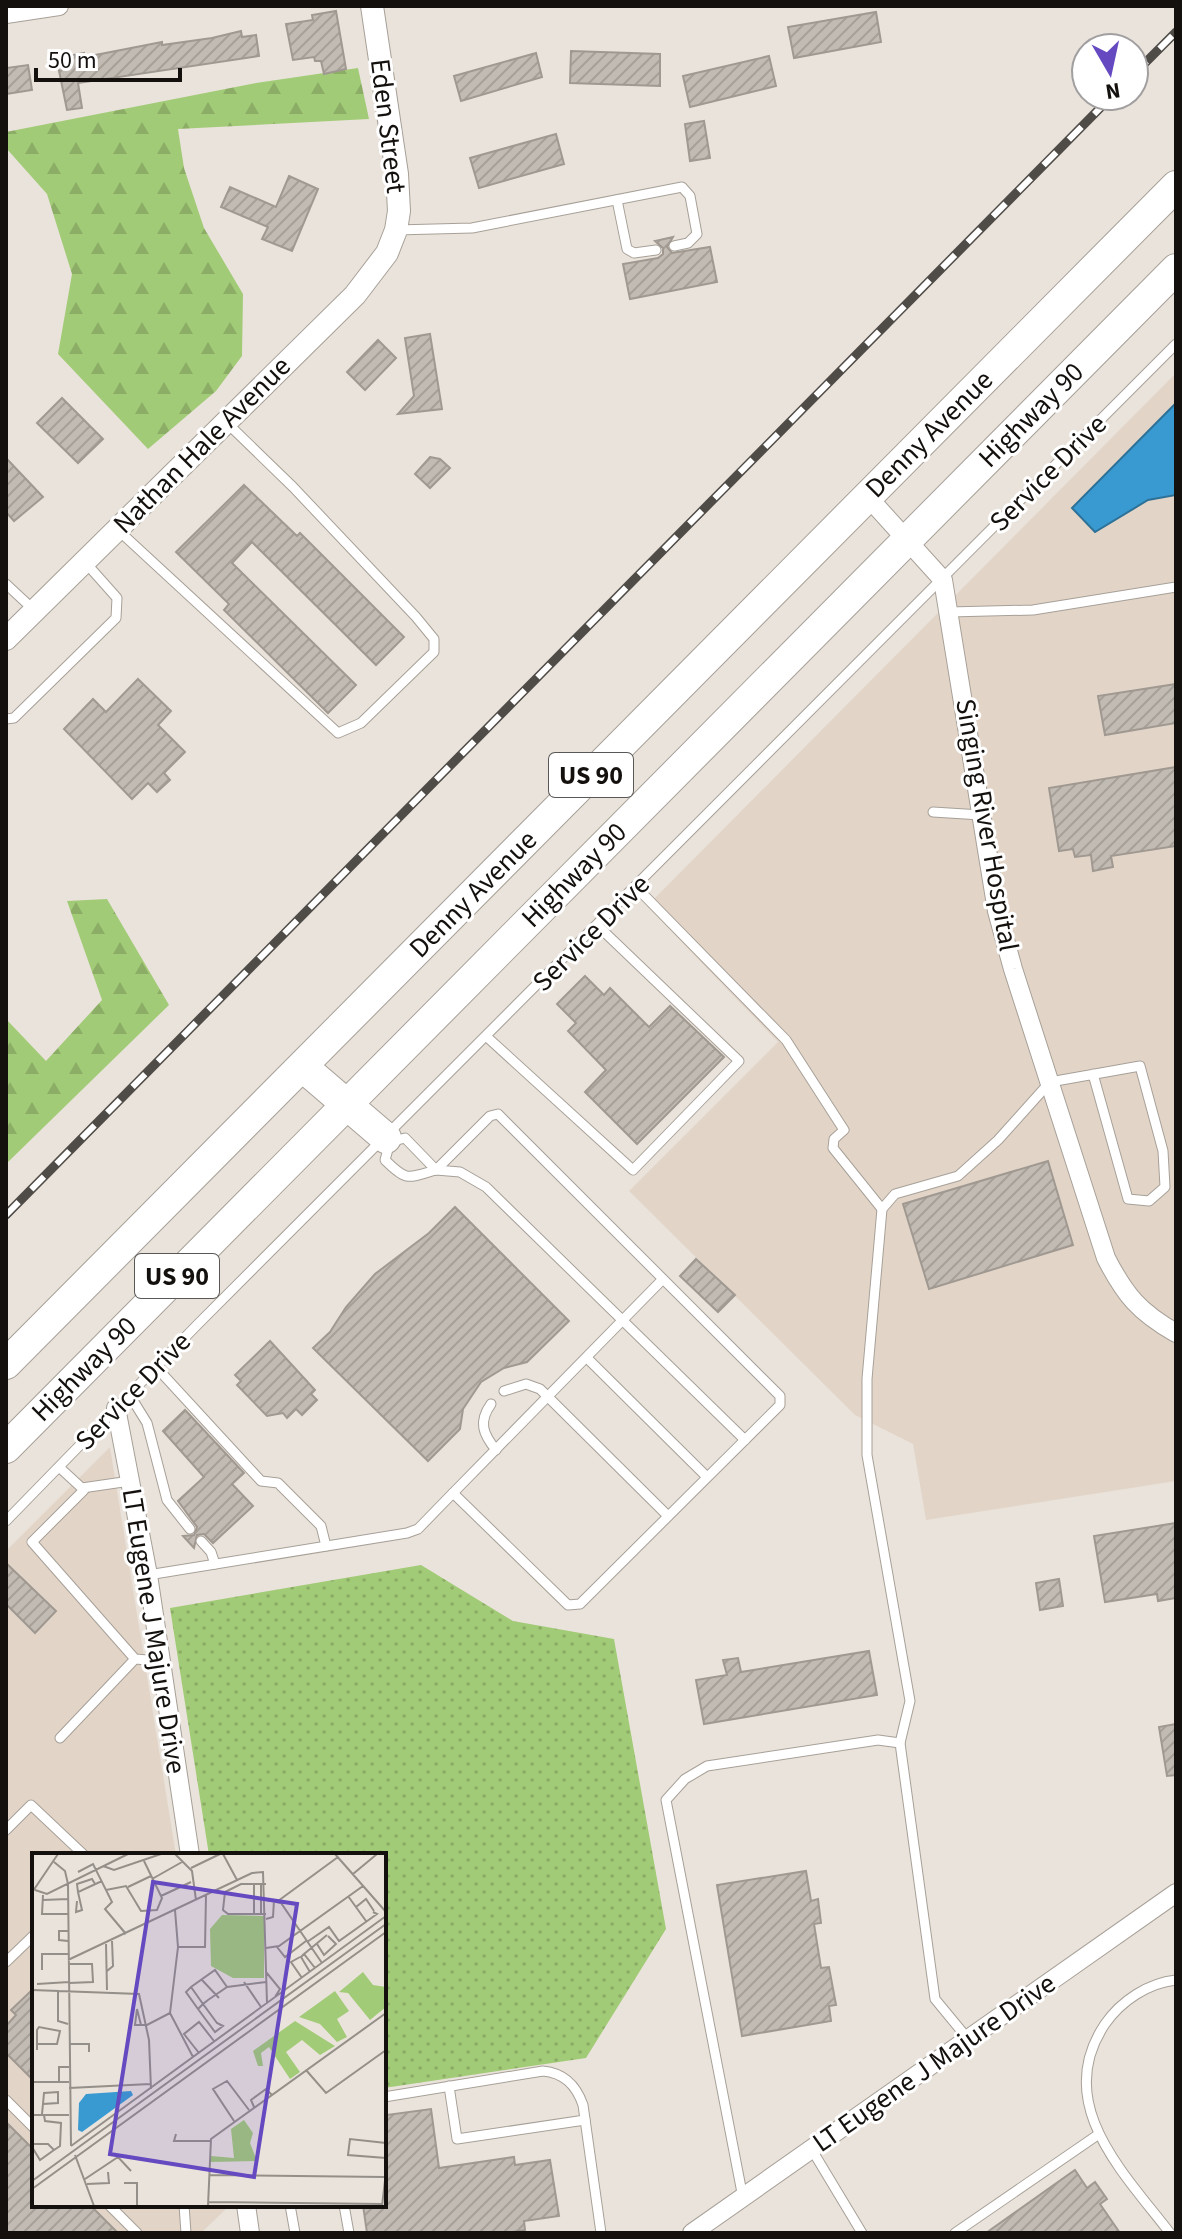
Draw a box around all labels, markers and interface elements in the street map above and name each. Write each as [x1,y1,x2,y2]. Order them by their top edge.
scale bar [36,32,180,82]
north arrow [1070,32,1150,112]
text: 50 m [48,43,97,78]
street label: Eden Street [360,57,416,196]
text: N [1103,74,1123,108]
street label: Nathan Hale Avenue [104,347,300,543]
street label: Highway 90 [969,353,1093,477]
street label: Denny Avenue [856,361,1002,507]
street label: Service Drive [980,405,1116,541]
street label: Singing River Hospital [945,696,1029,954]
road number: US 90 [549,753,633,797]
street label: Highway 90 [512,813,636,937]
street label: Denny Avenue [400,821,546,967]
street label: Service Drive [523,865,659,1001]
road number: US 90 [135,1254,219,1298]
street label: Highway 90 [22,1307,146,1431]
street label: Service Drive [66,1323,200,1459]
street label: LT Eugene J Majure Drive [112,1485,196,1777]
inset map [32,1853,386,2207]
street label: LT Eugene J Majure Drive [804,1964,1064,2162]

